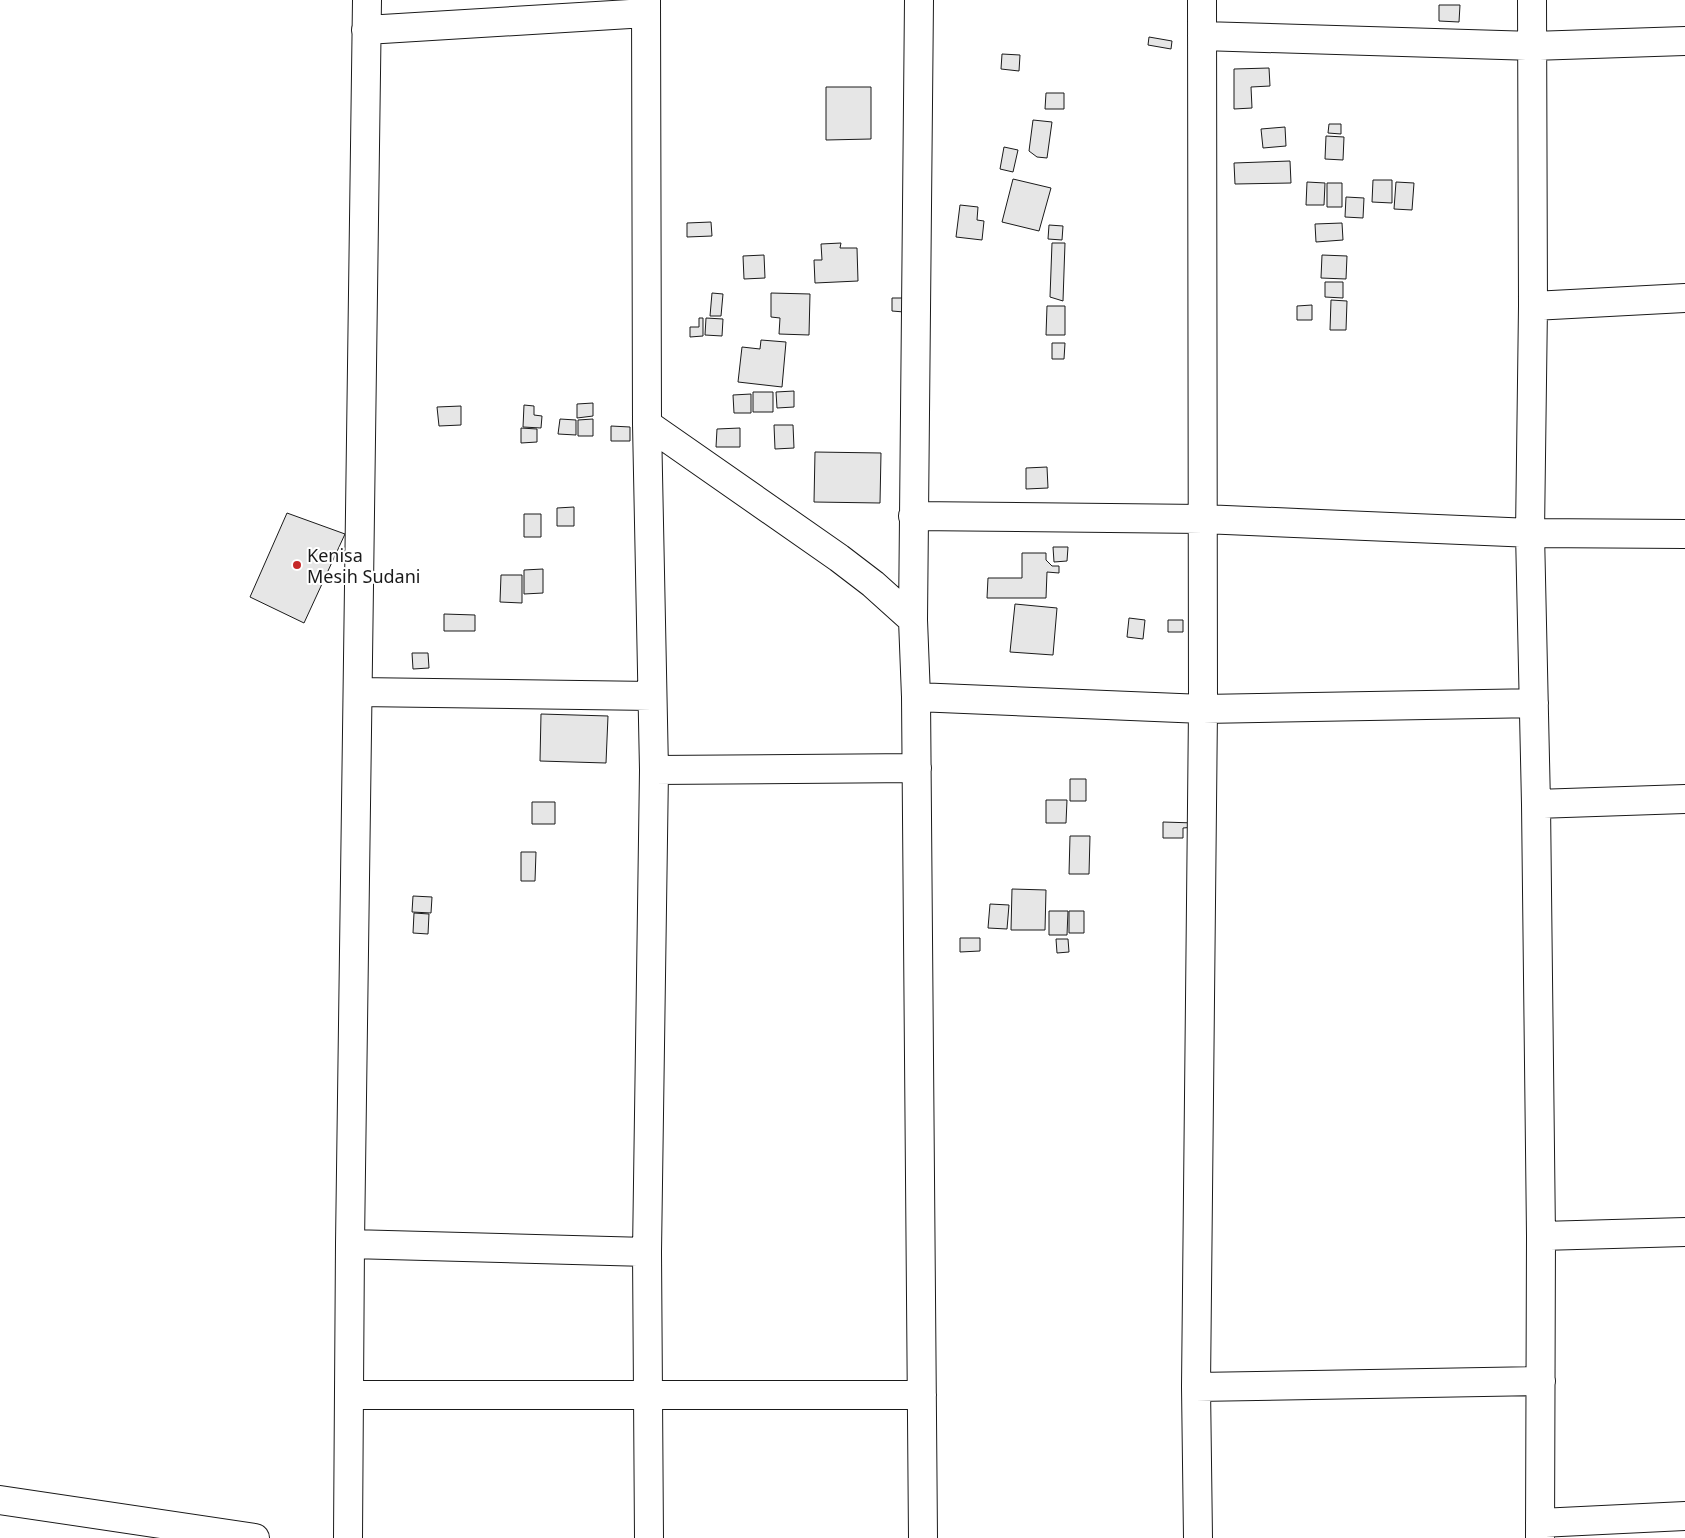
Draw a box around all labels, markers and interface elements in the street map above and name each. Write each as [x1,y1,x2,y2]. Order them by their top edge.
place label: Kenisa Mesih Sudani [307,543,421,588]
marker: Kenisa Mesih Sudani [291,559,303,571]

